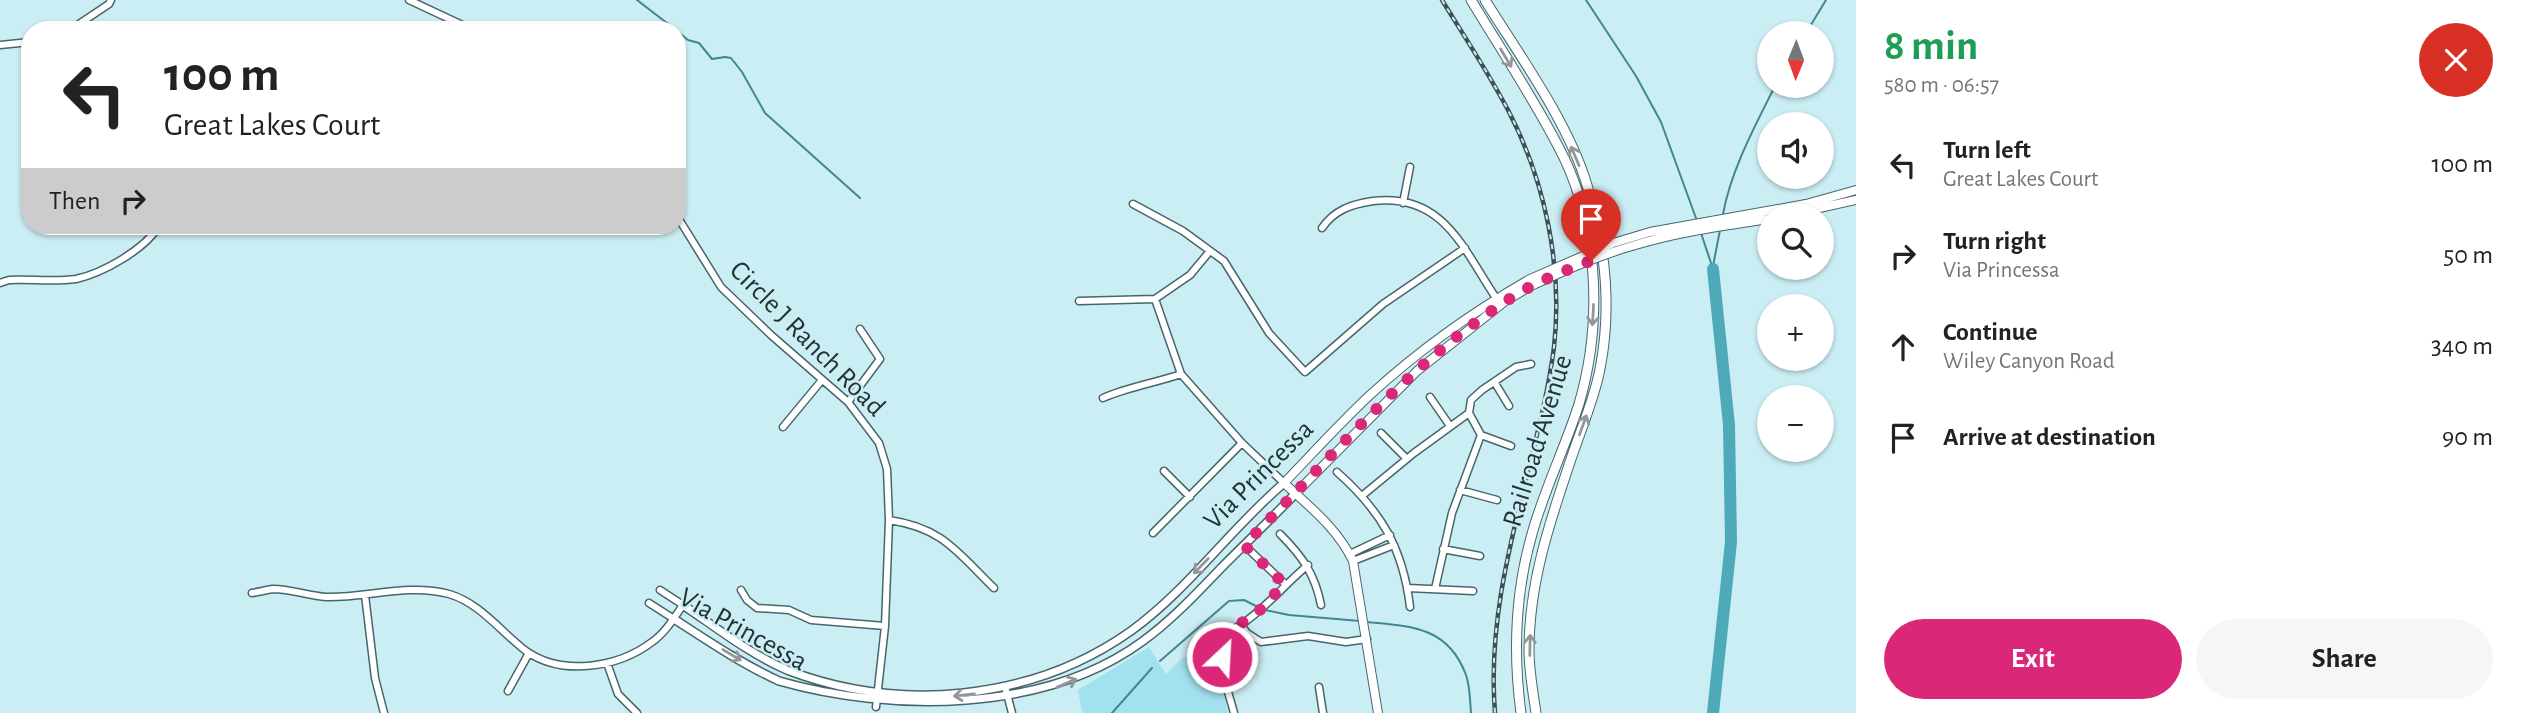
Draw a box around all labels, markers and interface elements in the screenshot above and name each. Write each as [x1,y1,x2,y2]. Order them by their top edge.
north arrow [1757,21,1834,98]
map controls [1757,21,1834,462]
button: close [2419,23,2493,97]
text: 8 min [1884,25,1978,67]
one-way arrow [1500,48,1514,68]
icon: left [49,49,140,140]
text: 100 m [164,51,280,100]
text: 580 m · 06:57 [1884,74,1999,97]
text: Great Lakes Court [164,109,380,141]
button: sound [1757,112,1834,189]
text: Turn left [1943,137,2031,163]
one-way arrow [1568,146,1581,167]
icon: left [1884,146,1922,184]
text: 100 m [2432,151,2493,177]
text: Great Lakes Court [1943,168,2098,191]
icon: right [114,182,152,220]
text: Then [49,188,100,214]
pin [1561,189,1621,261]
icon: arrive [1572,200,1610,238]
button: search [1757,203,1834,280]
text: Turn right [1943,228,2046,254]
icon: right [1884,237,1922,275]
text: 50 m [2443,242,2493,268]
street label: Circle J Ranch Road [724,256,890,422]
text: Via Princessa [1943,259,2060,282]
button: + [1757,294,1834,371]
one-way arrow [1586,303,1599,326]
text: Continue [1943,319,2038,345]
icon: ahead [1884,328,1922,366]
text: 340 m [2431,333,2493,359]
text: Wiley Canyon Road [1943,350,2115,373]
street label: Railroad Avenue [1499,352,1577,530]
button: − [1757,385,1834,462]
street label: Via Princessa [1199,415,1319,535]
one-way arrow [1578,415,1590,437]
icon: arrive [1884,419,1922,457]
text: Arrive at destination [1943,424,2156,450]
text: 90 m [2442,424,2493,450]
one-way arrow [1193,557,1210,574]
street label: Via Princessa [674,583,812,677]
button: Exit [1884,619,2182,699]
button: Share [2196,619,2493,699]
position arrow [1185,620,1259,694]
one-way arrow [1523,634,1537,657]
one-way arrow [721,649,741,663]
one-way arrow [1056,675,1078,688]
one-way arrow [953,688,976,701]

